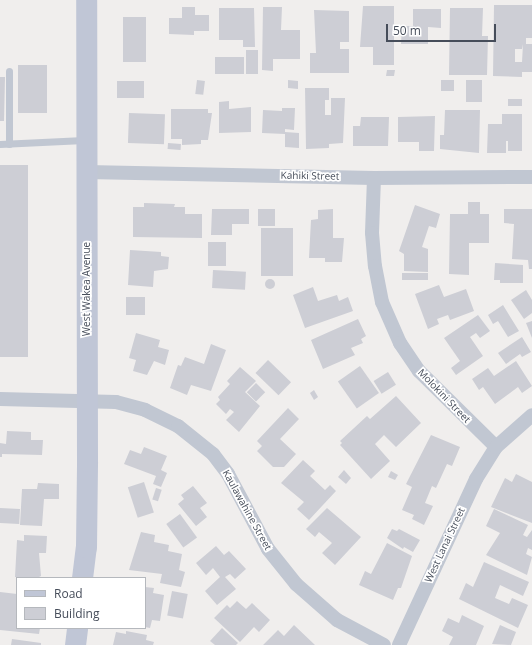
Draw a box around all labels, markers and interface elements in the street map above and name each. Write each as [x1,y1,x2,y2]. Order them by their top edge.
scale bar [388,16,498,42]
text: 50 m [393,22,421,39]
street label: Kahiki Street [281,169,339,183]
street label: West Wakea Avenue [81,242,93,336]
street label: Molokini Street [415,366,473,426]
street label: Kaulawahine Street [220,468,274,552]
street label: West Lanai Street [422,506,468,584]
legend [16,577,146,629]
text: Road [54,585,83,602]
text: Building [54,605,99,622]

